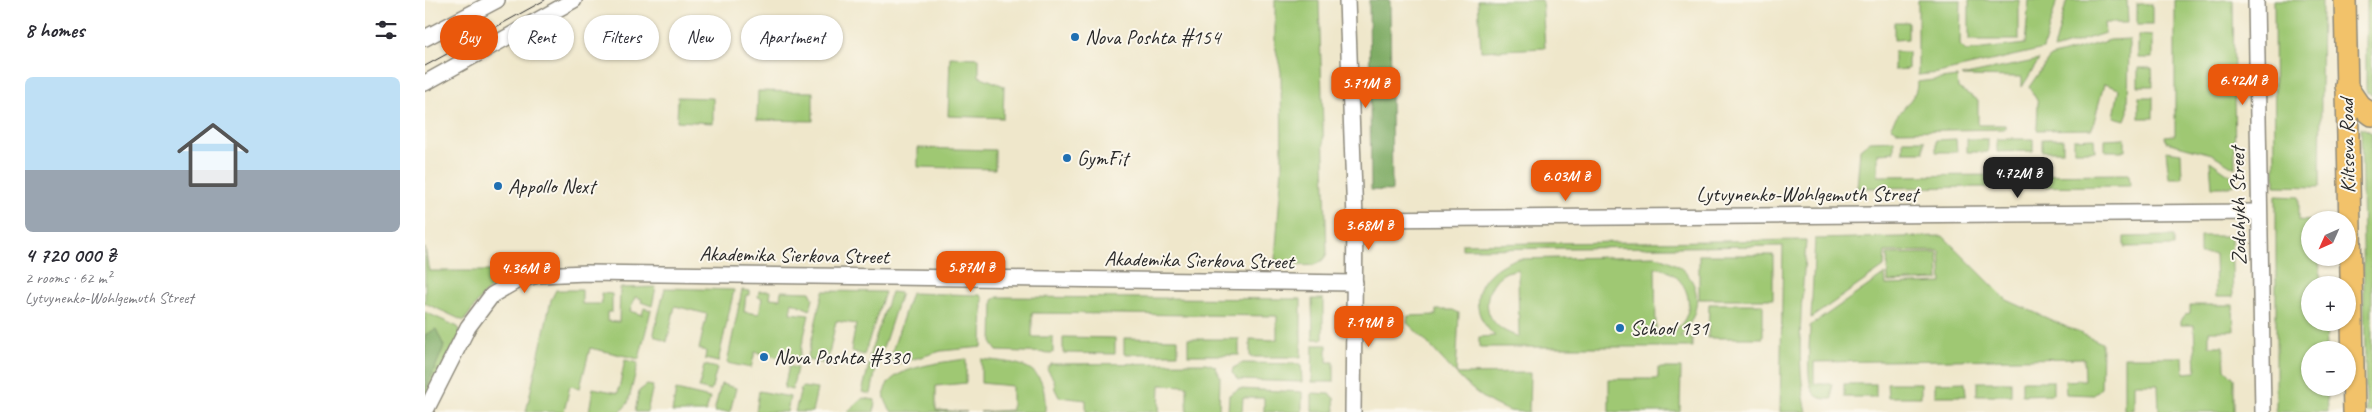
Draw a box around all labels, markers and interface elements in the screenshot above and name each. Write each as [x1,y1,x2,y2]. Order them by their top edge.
chip: Buy [440,15,498,60]
chip: Rent [508,15,574,60]
chip: Filters [584,15,659,60]
chip: New [669,15,731,60]
chip: Apartment [741,15,843,60]
icon: filters [372,16,400,44]
text: 8 homes [25,17,84,43]
place label: Nova Poshta #154 [1085,24,1223,50]
marker: Nova Poshta #154 [1069,31,1081,43]
pin: 6.42M ₴ [2197,64,2289,106]
pin: 5.71M ₴ [1320,66,1412,109]
text: 6.42M ₴ [2219,70,2267,90]
text: 5.71M ₴ [1342,73,1390,93]
street label: Kiltseva Road [2333,95,2361,194]
icon: home [168,110,258,200]
street label: Zodchykh Street [2224,144,2252,265]
place label: GymFit [1077,145,1131,171]
marker: GymFit [1061,152,1073,164]
pin: 4.72M ₴ [1972,156,2064,199]
pin: 6.03M ₴ [1520,160,1612,202]
text: 4.72M ₴ [1994,163,2042,183]
text: 6.03M ₴ [1542,166,1590,186]
place label: Appollo Next [508,173,598,199]
marker: Appollo Next [492,180,504,192]
street label: Lytvynenko-Wohlgemuth Street [1696,181,1921,207]
pin: 3.68M ₴ [1323,208,1415,251]
north arrow [2301,211,2356,266]
map controls [2301,211,2356,396]
text: 3.68M ₴ [1345,215,1393,235]
street label: Akademika Sierkova Street [699,240,891,270]
text: 4 720 000 ₴ [25,242,116,268]
street label: Akademika Sierkova Street [1104,245,1296,275]
pin: 5.87M ₴ [925,250,1017,293]
pin: 4.36M ₴ [479,252,571,294]
text: 5.87M ₴ [947,257,995,277]
text: 4.36M ₴ [501,258,549,278]
text: 2 rooms · 62 m² [25,268,111,288]
button: + [2301,276,2356,331]
text: Lytvynenko-Wohlgemuth Street [25,288,194,308]
pin: 7.19M ₴ [1323,306,1415,348]
text: 7.19M ₴ [1345,312,1393,332]
place label: School 131 [1630,315,1710,341]
marker: School 131 [1614,322,1626,334]
button: − [2301,341,2356,396]
place label: Nova Poshta #330 [774,344,911,370]
marker: Nova Poshta #330 [758,351,770,363]

